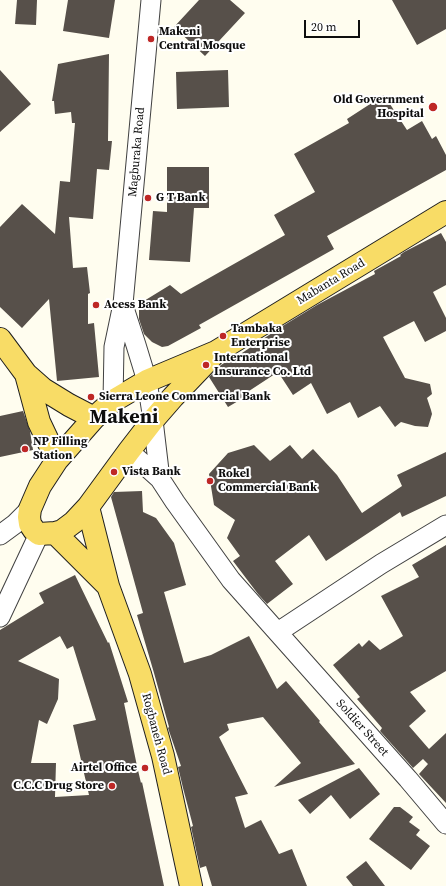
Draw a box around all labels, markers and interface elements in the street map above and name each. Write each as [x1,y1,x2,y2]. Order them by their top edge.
scale bar [306,12,362,38]
text: 20 m [311,19,337,35]
place label: Makeni Central Mosque [159,25,246,53]
marker: Makeni Central Mosque [146,34,156,44]
place label: Old Government Hospital [333,93,424,121]
marker: Old Government Hospital [427,101,439,113]
street label: Magburaka Road [126,106,148,198]
place label: G T Bank [156,191,206,205]
marker: G T Bank [143,193,153,203]
street label: Mabanta Road [294,256,368,308]
place label: Acess Bank [104,298,166,312]
marker: Acess Bank [91,300,101,310]
place label: Tambaka Enterprise [231,322,290,350]
marker: Tambaka Enterprise [218,331,228,341]
place label: International Insurance Co. Ltd [214,351,311,379]
marker: International Insurance Co. Ltd [201,360,211,370]
place label: Sierra Leone Commercial Bank [99,390,271,404]
marker: Sierra Leone Commercial Bank [86,392,96,402]
district label: Makeni [90,406,158,430]
place label: NP Filling Station [33,435,87,463]
marker: NP Filling Station [20,444,30,454]
place label: Vista Bank [122,465,181,479]
marker: Vista Bank [109,467,119,477]
place label: Rokel Commercial Bank [218,467,317,495]
marker: Rokel Commercial Bank [205,476,215,486]
street label: Rogbaneh Road [138,692,174,776]
street label: Soldier Street [333,697,391,759]
place label: Airtel Office [71,761,137,775]
marker: Airtel Office [140,763,150,773]
place label: C.C.C Drug Store [13,779,104,793]
marker: C.C.C Drug Store [107,781,117,791]

